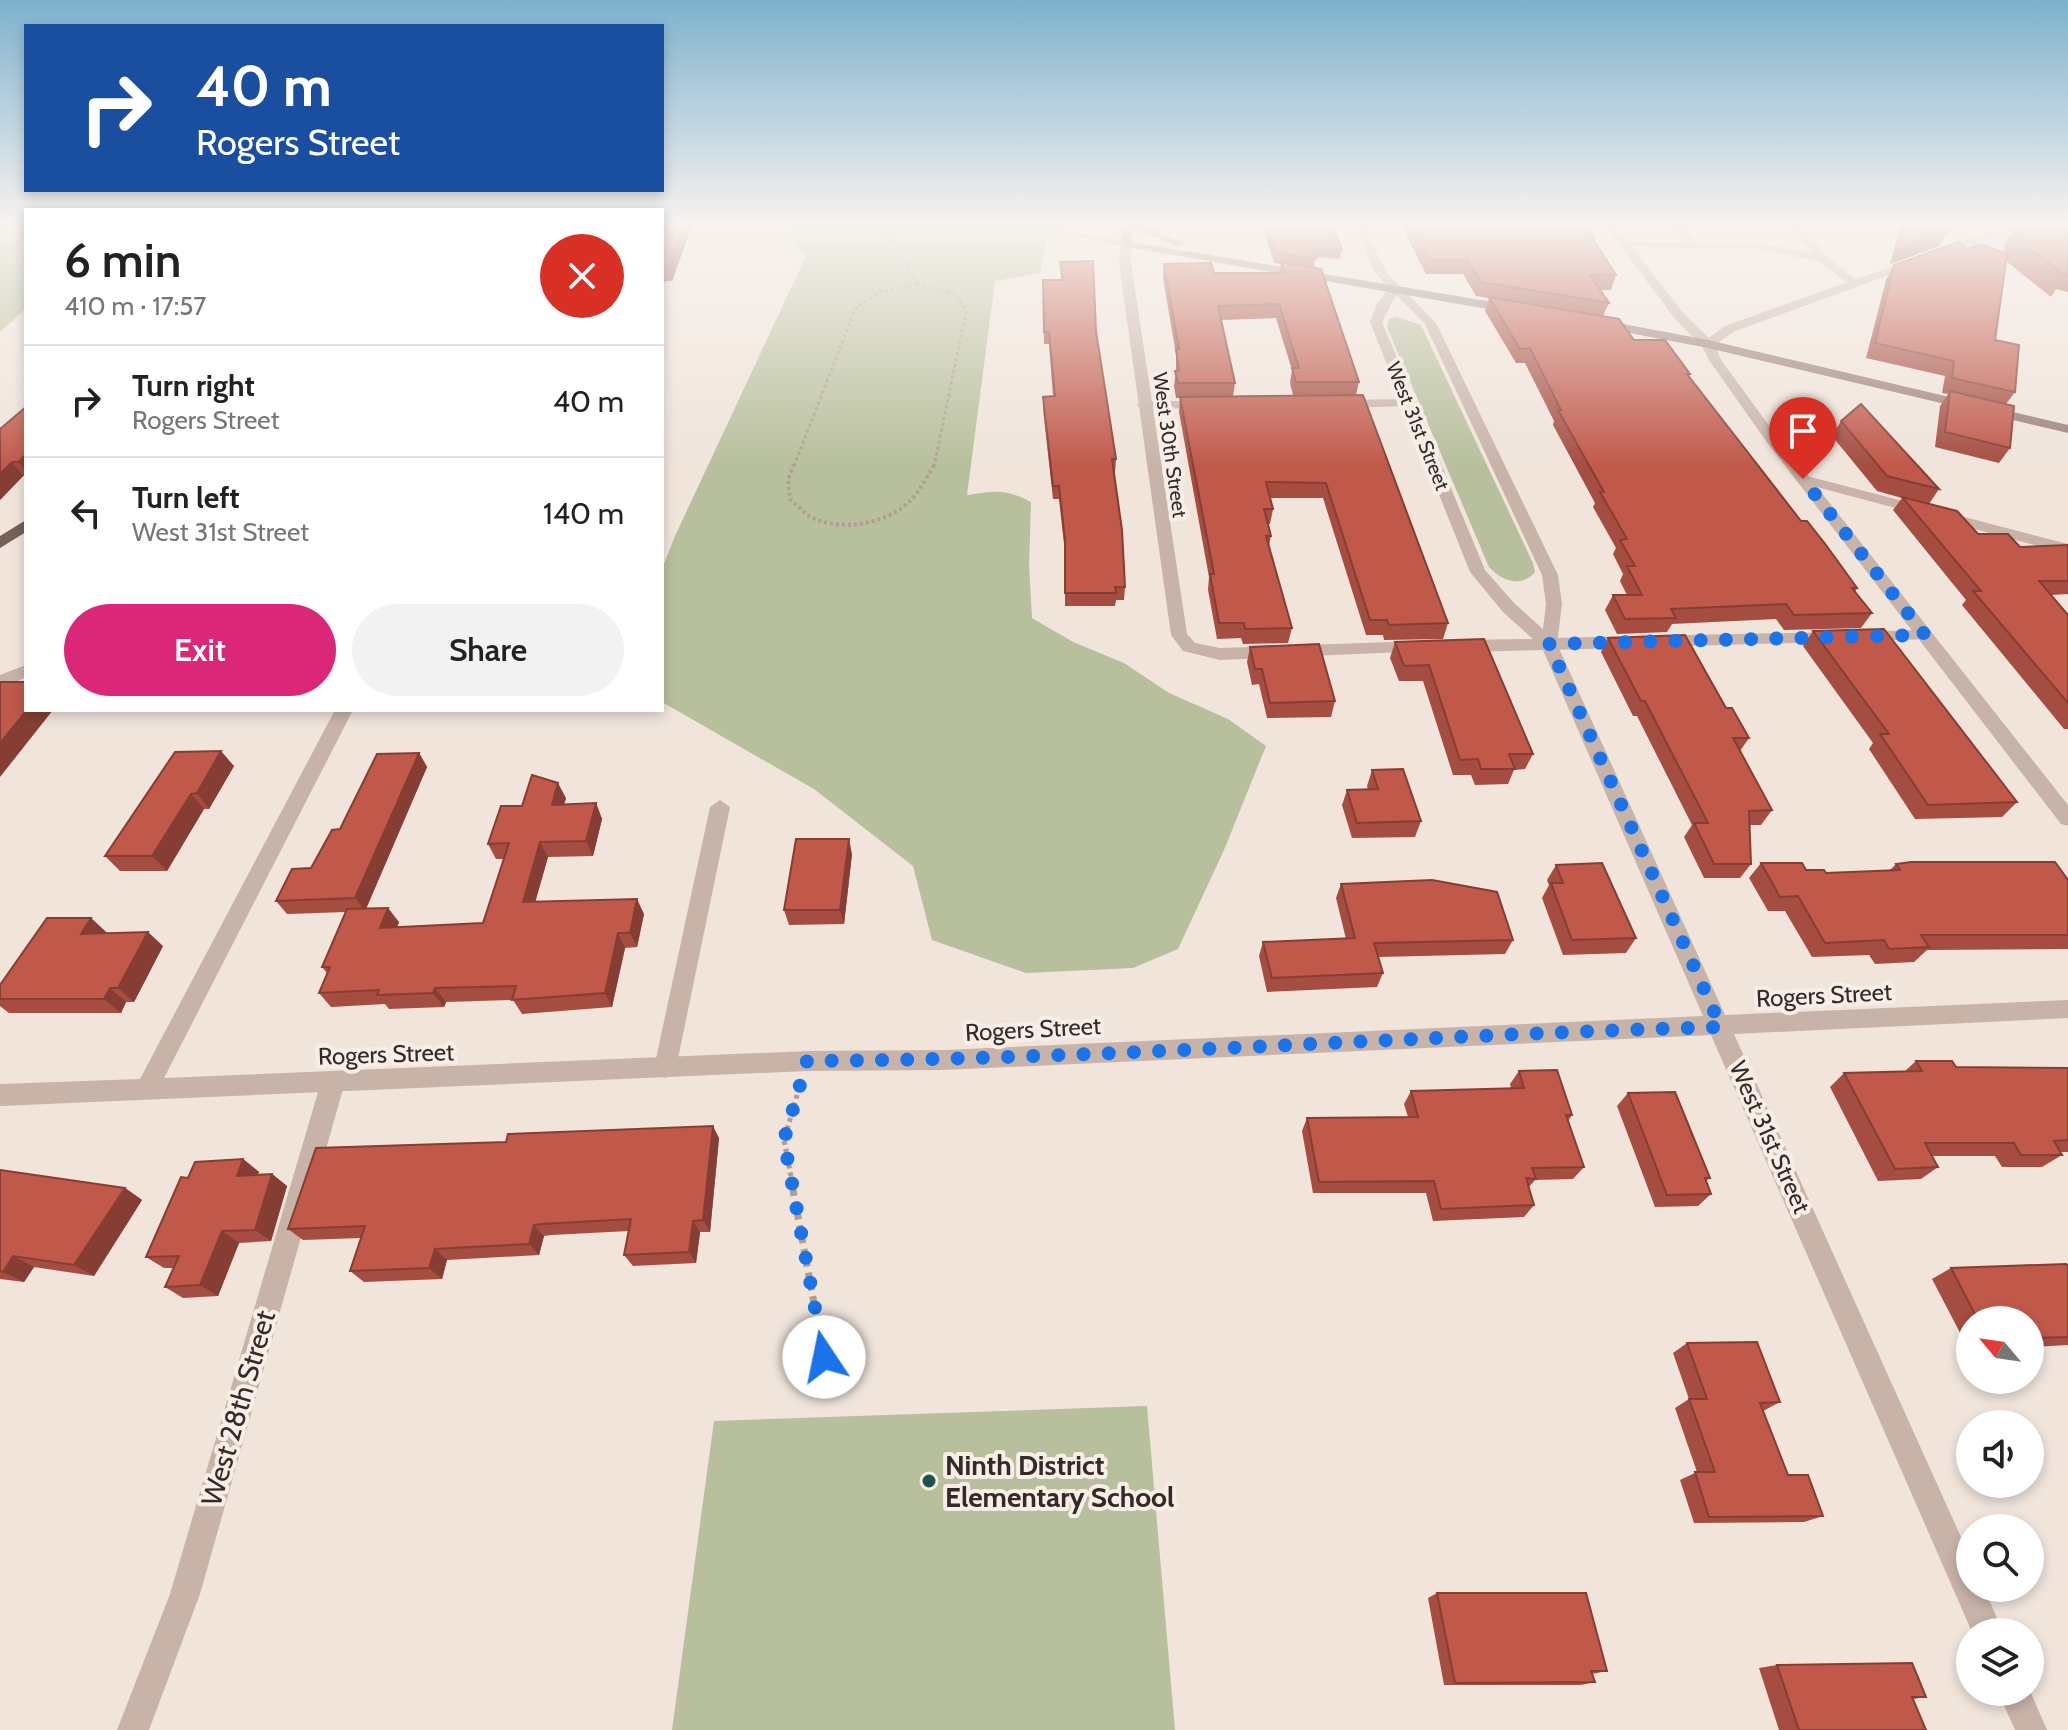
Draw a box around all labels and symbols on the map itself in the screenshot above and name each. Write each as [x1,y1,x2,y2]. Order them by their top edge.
street label: West 31st Street [1381,358,1455,494]
street label: West 30th Street [1148,371,1192,519]
pin [1769,397,1837,479]
street label: Rogers Street [1755,977,1893,1013]
street label: Rogers Street [964,1011,1102,1047]
street label: Rogers Street [318,1037,454,1071]
street label: West 31st Street [1724,1056,1816,1218]
street label: West 28th Street [194,1306,282,1510]
north arrow [1956,1306,2044,1394]
position arrow [782,1315,866,1399]
place label: Ninth District Elementary School [945,1448,1174,1514]
marker: Ninth District Elementary School [920,1472,938,1490]

